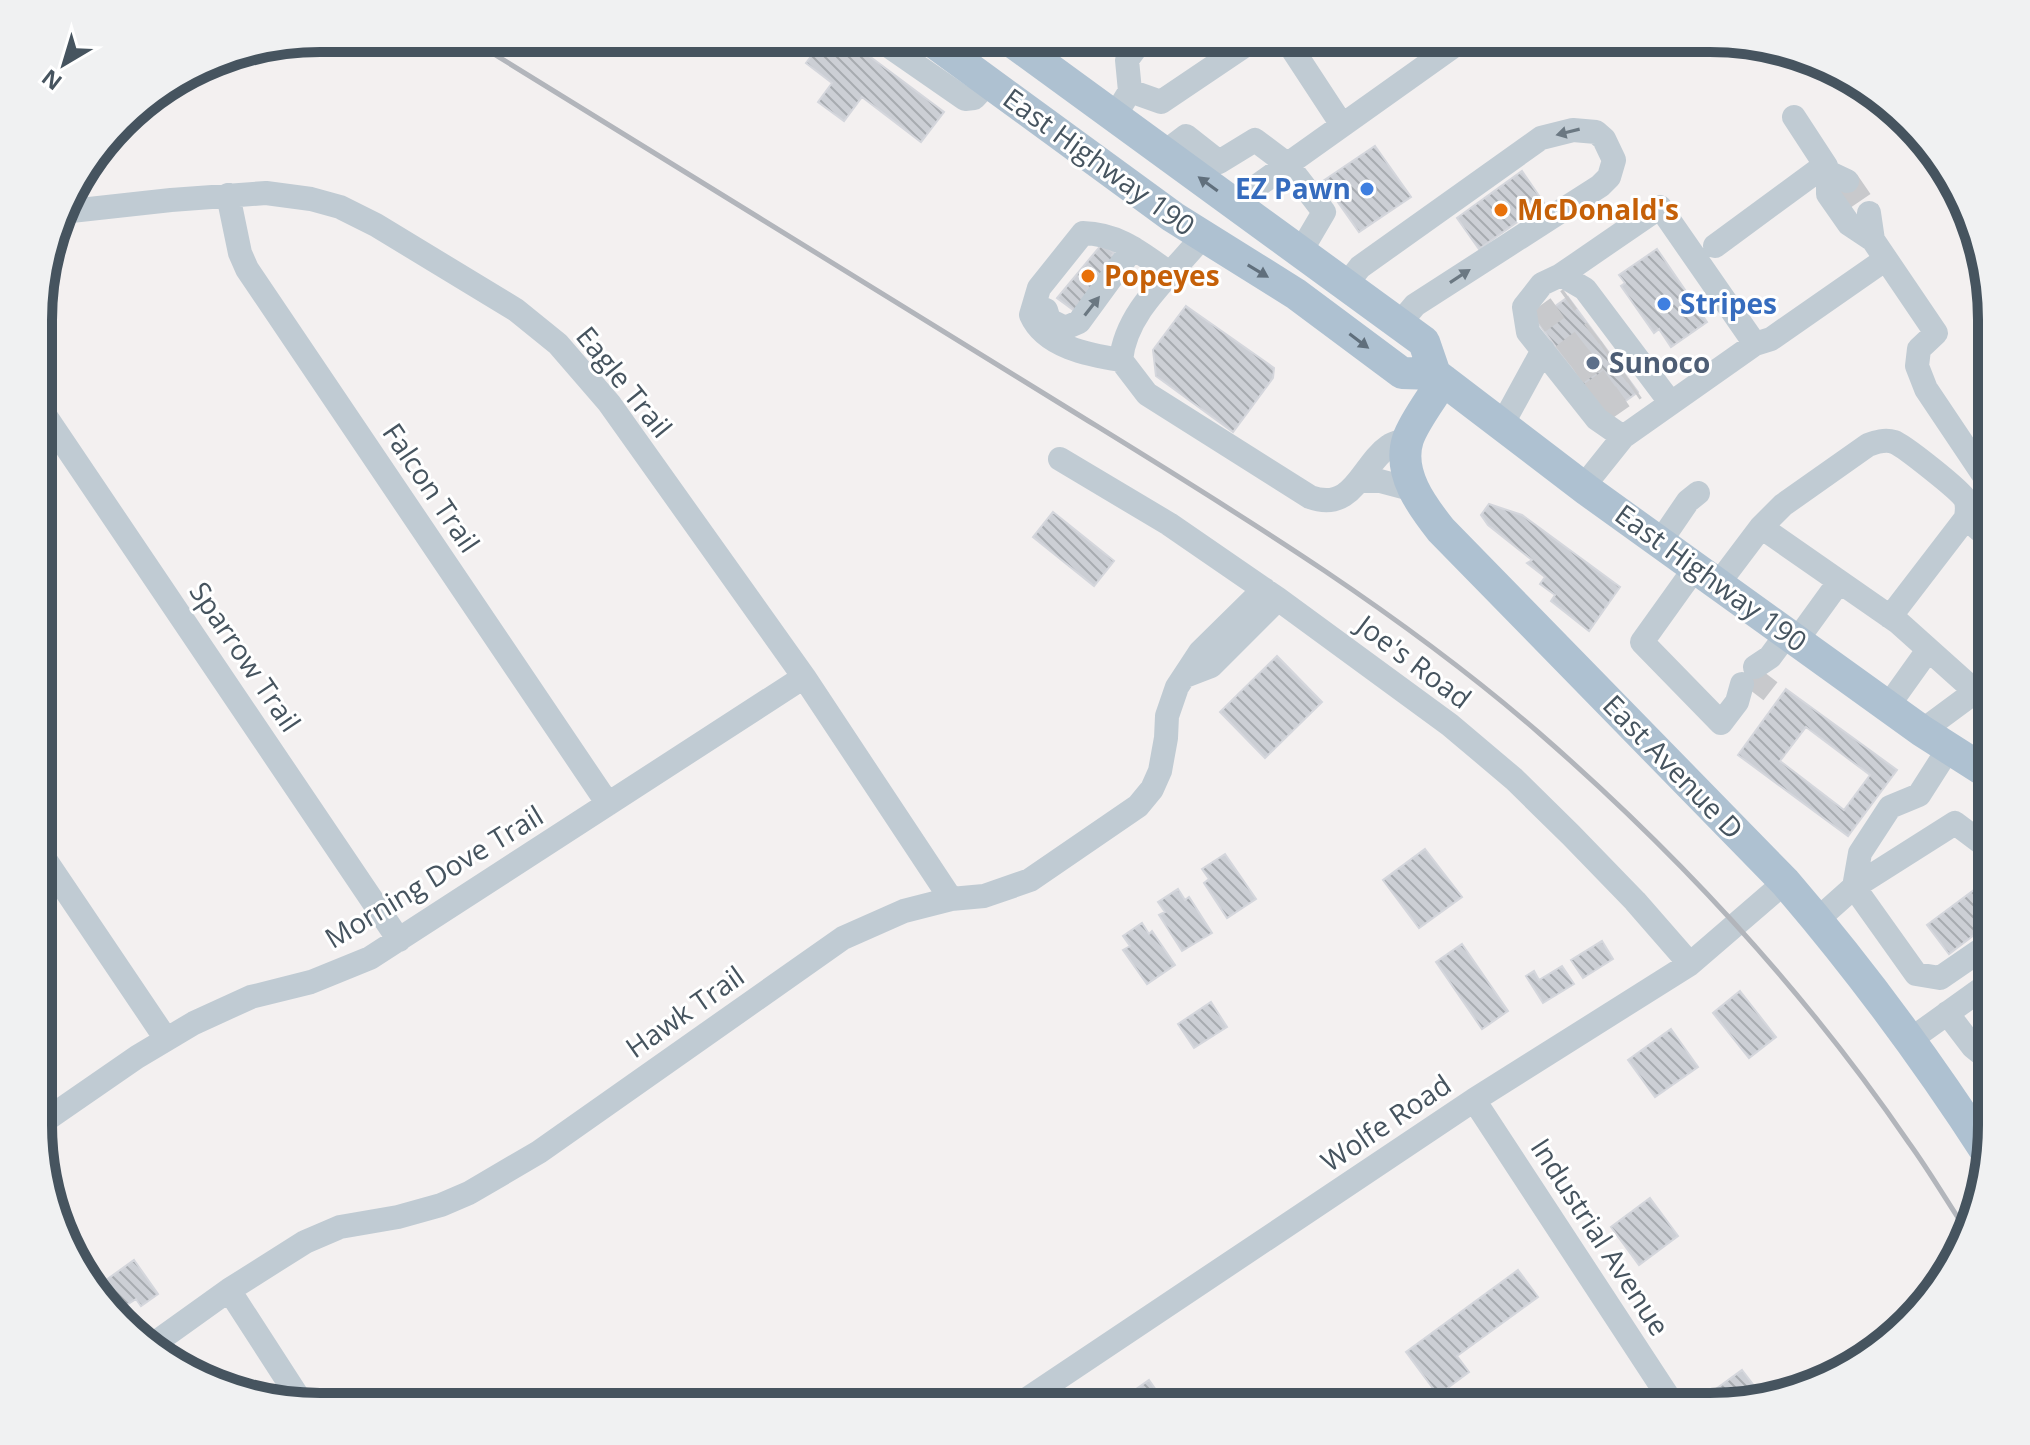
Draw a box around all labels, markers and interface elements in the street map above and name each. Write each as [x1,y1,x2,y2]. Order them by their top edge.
north arrow [24,24,104,104]
text: N [35,63,67,98]
street label: East Highway 190 [996,79,1203,244]
one-way arrow [1555,126,1580,139]
place label: EZ Pawn [1235,169,1351,207]
one-way arrow [1197,176,1218,192]
marker: EZ Pawn [1358,180,1376,198]
place label: McDonald's [1517,190,1679,228]
marker: McDonald's [1492,201,1510,219]
place label: Popeyes [1104,256,1220,294]
one-way arrow [1247,264,1269,278]
marker: Popeyes [1079,267,1097,285]
one-way arrow [1449,269,1471,284]
place label: Stripes [1680,284,1777,322]
marker: Stripes [1655,295,1673,313]
one-way arrow [1083,296,1099,316]
street label: Eagle Trail [568,318,681,445]
one-way arrow [1349,332,1369,348]
place label: Sunoco [1609,343,1710,381]
marker: Sunoco [1584,354,1602,372]
street label: Falcon Trail [375,415,489,560]
street label: East Highway 190 [1608,495,1815,660]
street label: Sparrow Trail [182,574,310,739]
street label: Joe's Road [1347,604,1479,717]
street label: East Avenue D [1595,686,1752,847]
street label: Morning Dove Trail [317,796,550,956]
street label: Hawk Trail [618,956,751,1066]
street label: Wolfe Road [1313,1065,1458,1180]
street label: Industrial Avenue [1523,1130,1679,1343]

